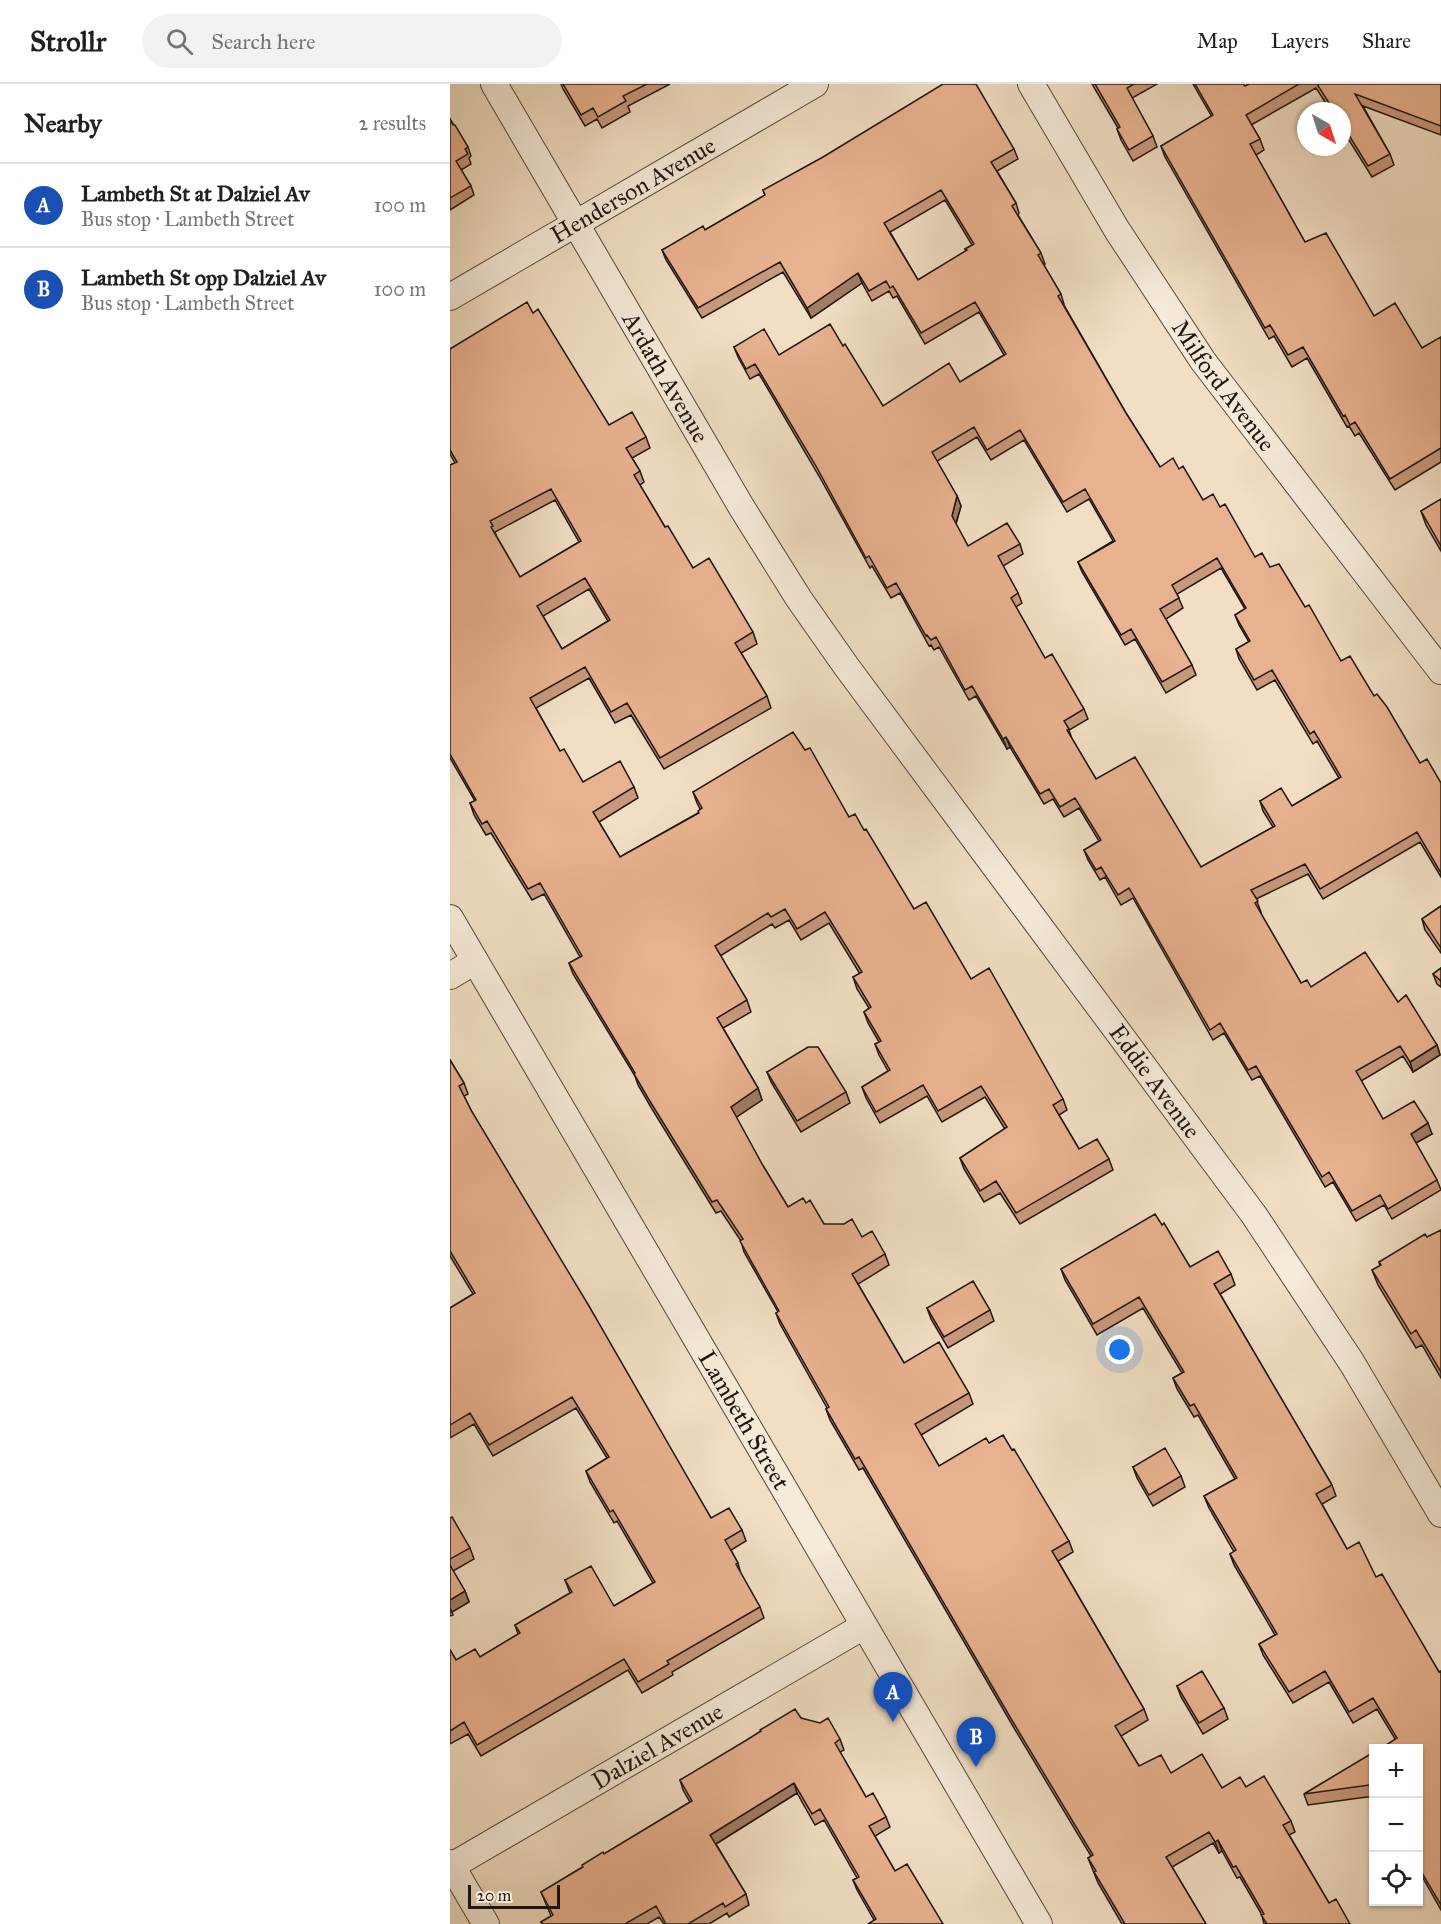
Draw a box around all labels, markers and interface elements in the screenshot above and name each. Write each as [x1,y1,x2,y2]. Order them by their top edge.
search box [142,14,562,68]
text: Strollr [30,24,106,59]
icon: search [163,25,196,58]
text: Search here [211,28,315,55]
text: Map [1197,28,1238,54]
text: Layers [1271,28,1329,54]
text: Share [1362,28,1411,54]
north arrow [1297,102,1351,156]
text: Nearby [24,107,102,139]
text: 2 results [358,111,426,135]
street label: Henderson Avenue [545,130,721,250]
text: Lambeth St at Dalziel Av [81,180,310,207]
text: A [37,193,50,217]
text: 100 m [374,193,426,217]
text: Bus stop · Lambeth Street [81,207,294,231]
text: Lambeth St opp Dalziel Av [81,264,326,291]
text: B [37,277,50,301]
text: 100 m [374,277,426,301]
text: Bus stop · Lambeth Street [81,291,294,315]
street label: Ardath Avenue [615,306,716,448]
street label: Milford Avenue [1165,314,1282,457]
street label: Eddie Avenue [1102,1018,1207,1145]
your location [1105,1335,1134,1364]
street label: Lambeth Street [692,1345,797,1496]
pin: A [874,1672,912,1722]
street label: Dalziel Avenue [586,1696,728,1796]
pin: B [956,1718,996,1767]
map controls [1369,1744,1423,1906]
button: + [1369,1744,1423,1798]
button: − [1369,1798,1423,1852]
button: locate [1369,1852,1423,1906]
scale bar [468,1882,560,1910]
text: 20 m [477,1886,511,1905]

